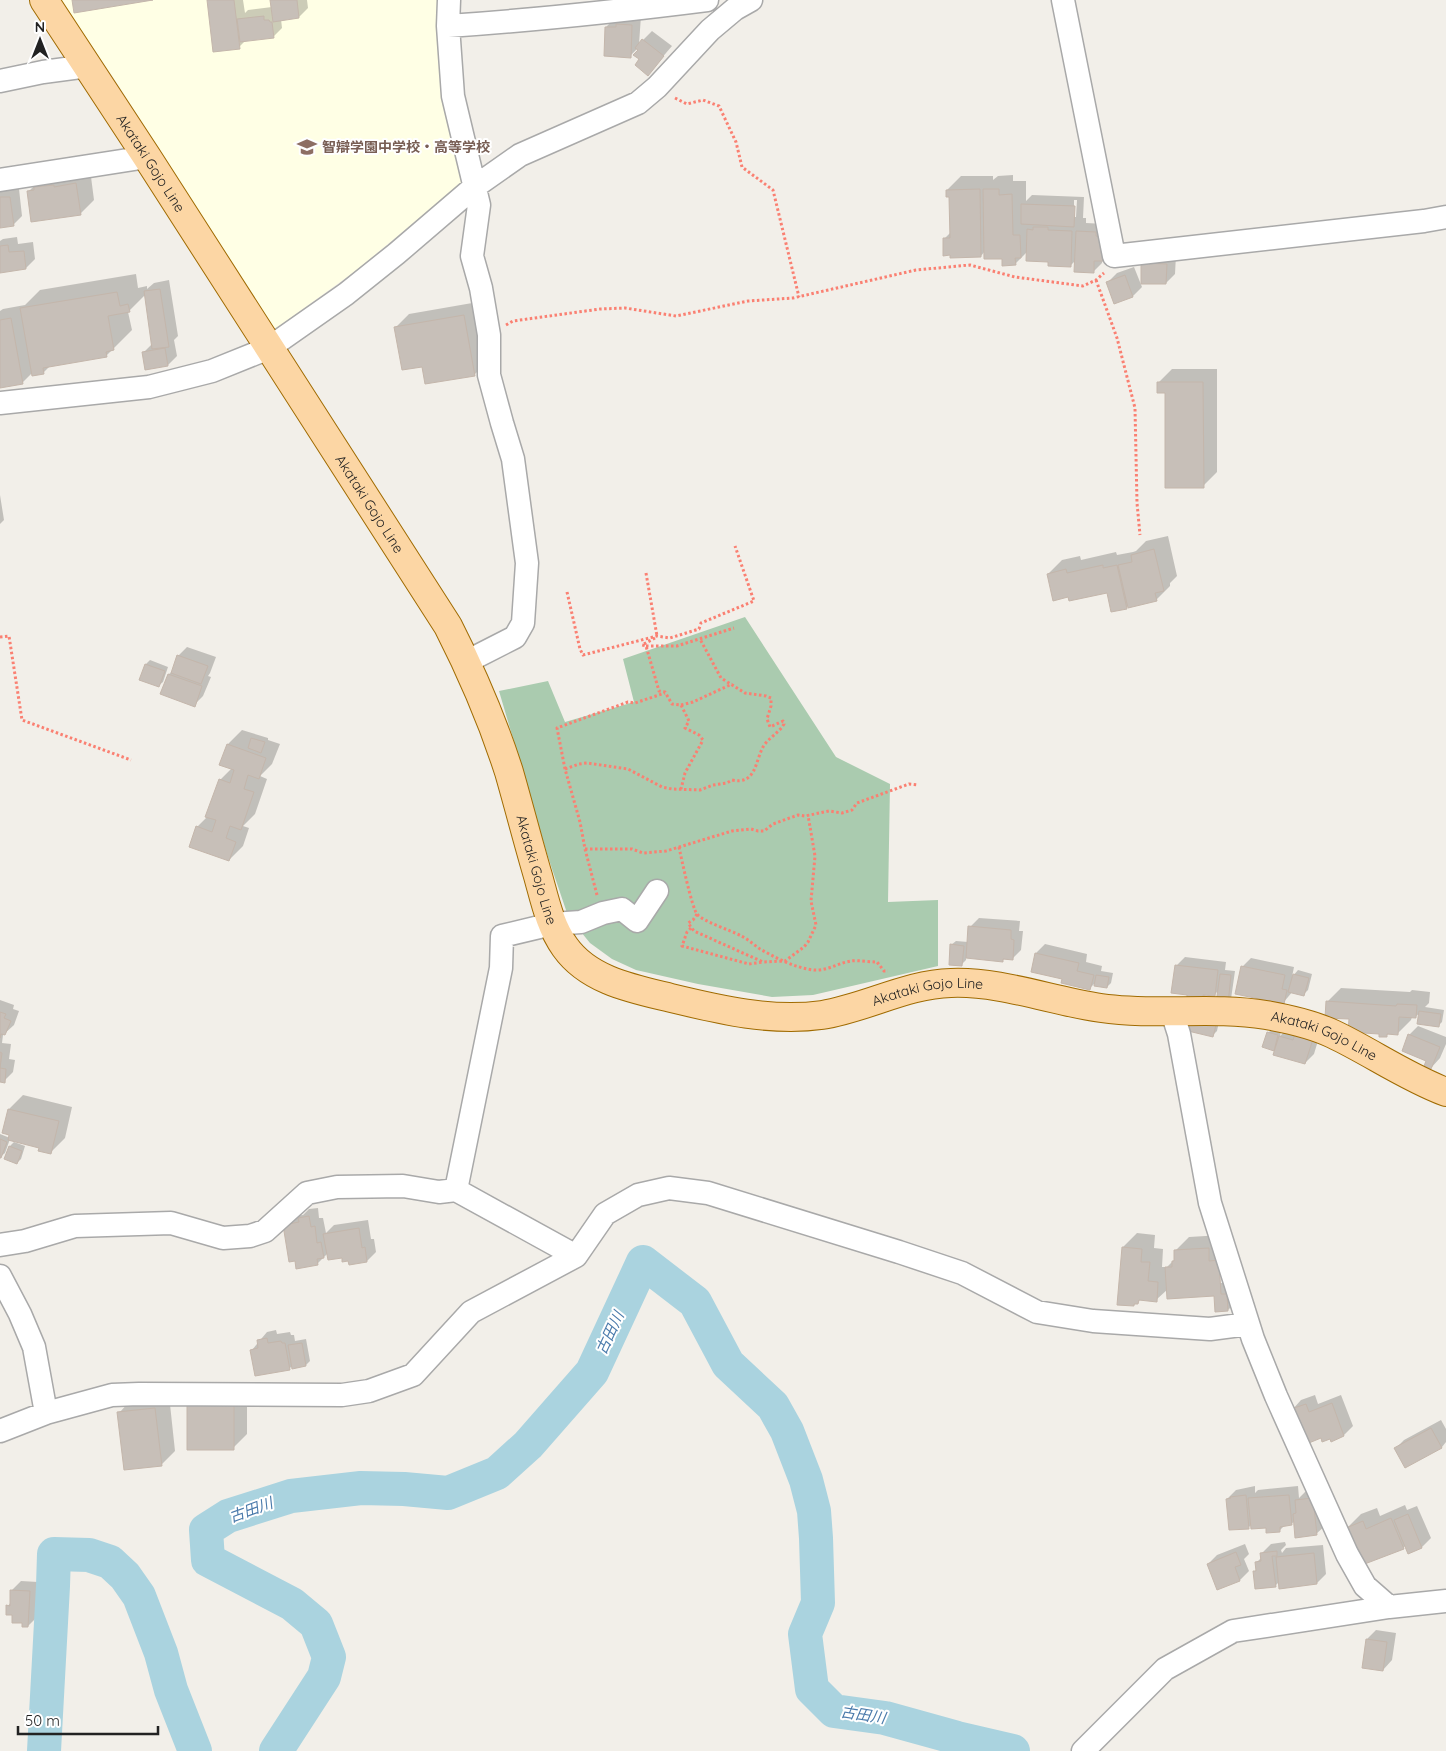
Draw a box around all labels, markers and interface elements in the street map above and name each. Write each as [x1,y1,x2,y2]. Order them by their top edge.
north arrow [15,15,65,65]
text: N [35,18,45,36]
street label: Akataki Gojo Line [112,111,189,216]
school or university icon: 智辯学園中学校・高等学校 [296,136,318,158]
place label: 智辯学園中学校・高等学校 [322,138,490,156]
street label: Akataki Gojo Line [331,451,408,557]
street label: Akataki Gojo Line [512,813,561,927]
street label: Akataki Gojo Line [870,974,984,1010]
street label: Akataki Gojo Line [1269,1007,1380,1065]
water label: 古田川 [591,1307,629,1357]
water label: 古田川 [226,1492,277,1526]
water label: 古田川 [839,1702,889,1728]
scale bar [18,1704,158,1736]
text: 50 m [25,1711,60,1730]

